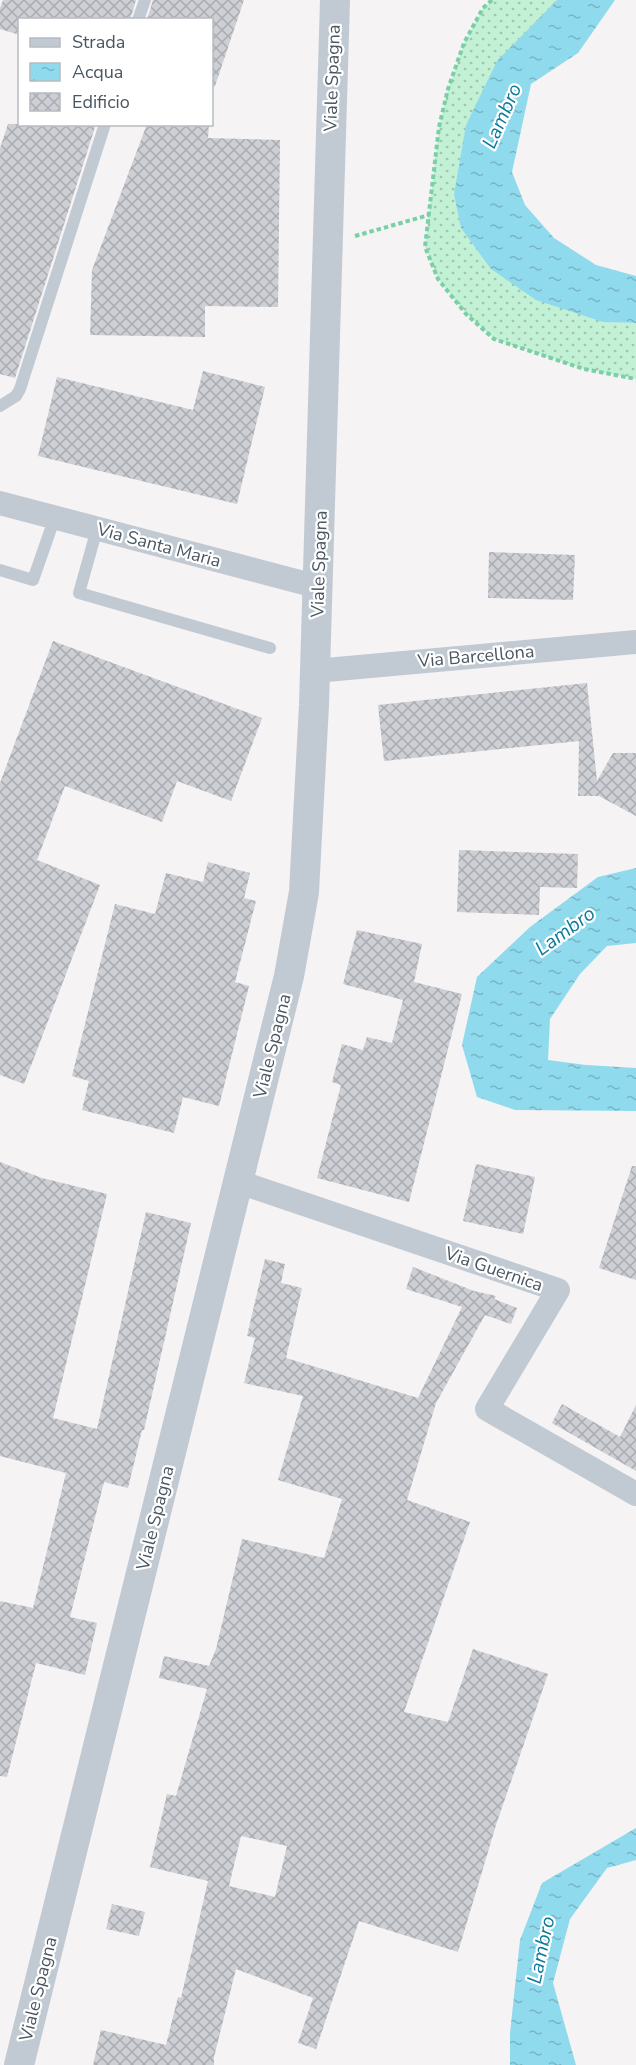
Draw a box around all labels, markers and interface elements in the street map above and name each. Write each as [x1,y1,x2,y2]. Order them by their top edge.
legend [18,18,213,126]
street label: Viale Spagna [318,24,346,133]
text: Strada [72,30,125,54]
text: Acqua [72,60,123,84]
water label: Lambro [476,79,528,153]
text: Edificio [72,90,130,114]
street label: Viale Spagna [305,510,333,619]
street label: Via Santa Maria [94,517,224,573]
street label: Via Barcellona [416,639,535,673]
water label: Lambro [529,900,601,962]
street label: Viale Spagna [247,991,297,1102]
street label: Via Guernica [441,1241,546,1297]
street label: Viale Spagna [130,1463,180,1574]
water label: Lambro [521,1914,561,1986]
street label: Viale Spagna [13,1934,63,2045]

